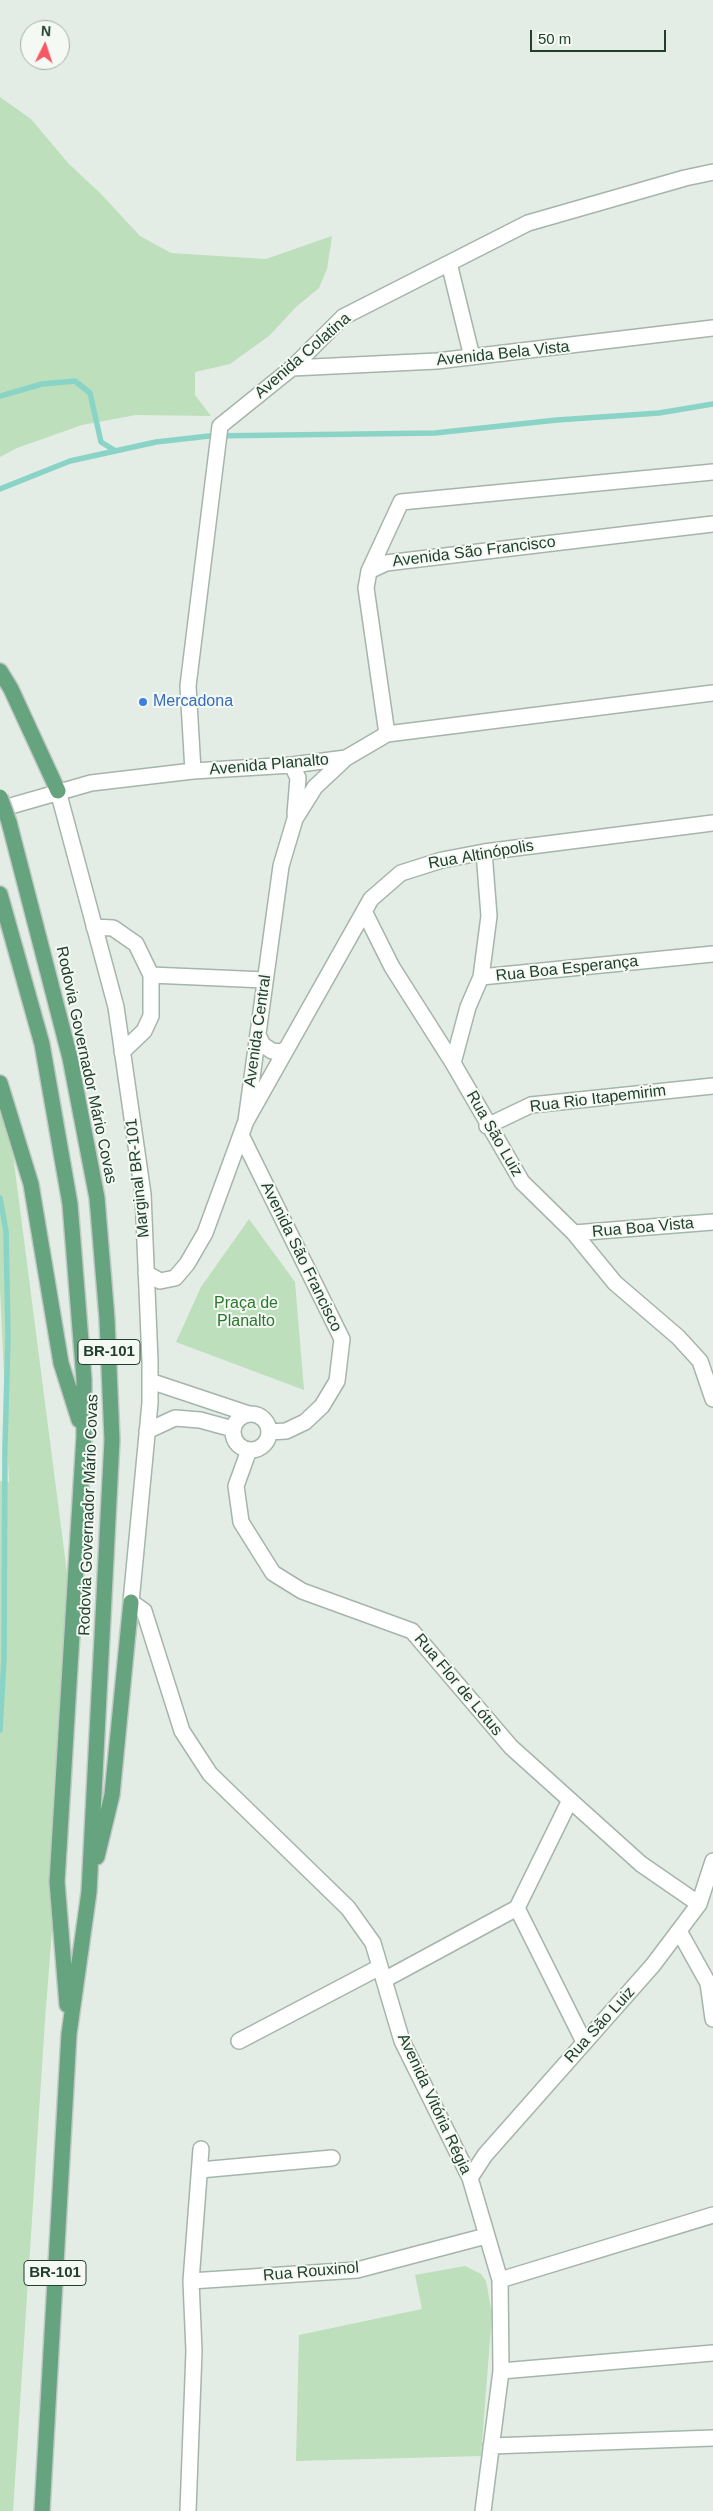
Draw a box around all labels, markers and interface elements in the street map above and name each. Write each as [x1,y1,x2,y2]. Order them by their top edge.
north arrow [20,20,70,70]
scale bar [533,20,669,52]
text: N [40,23,52,39]
text: 50 m [538,30,571,47]
street label: Avenida Colatina [251,309,355,403]
street label: Avenida Bela Vista [435,337,571,371]
street label: Avenida São Francisco [391,532,557,572]
place label: Mercadona [153,692,233,712]
marker: Mercadona [137,696,149,708]
street label: Avenida Planalto [208,750,330,780]
street label: Rua Altinópolis [427,836,535,874]
street label: Rodovia Governador Mário Covas [51,945,121,1185]
street label: Rua Boa Esperança [495,952,639,986]
street label: Avenida Central [241,973,275,1089]
street label: Rua Rio Itapemirim [529,1081,667,1117]
street label: Rua São Luiz [462,1088,526,1180]
street label: Marginal BR-101 [122,1117,154,1239]
street label: Avenida São Francisco [256,1179,346,1335]
street label: Rua Boa Vista [591,1214,695,1242]
park label: Praça de Planalto [214,1294,278,1332]
road number: BR-101 [78,1340,140,1364]
street label: Rodovia Governador Mário Covas [75,1394,103,1636]
street label: Rua Flor de Lótus [410,1630,506,1740]
street label: Rua São Luiz [561,1983,639,2067]
street label: Avenida Vitória Régia [393,2030,475,2178]
street label: Rua Rouxinol [262,2258,360,2286]
road number: BR-101 [24,2260,86,2286]

